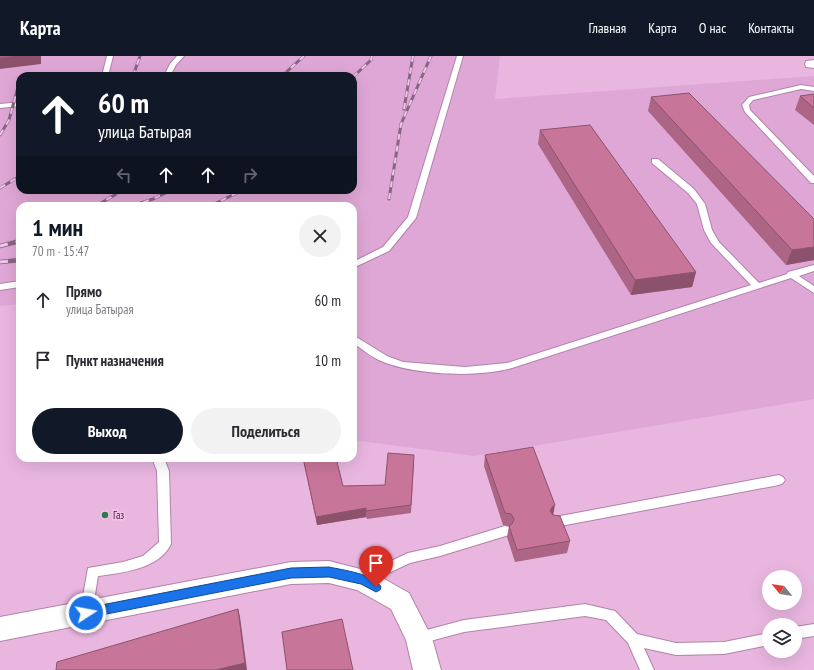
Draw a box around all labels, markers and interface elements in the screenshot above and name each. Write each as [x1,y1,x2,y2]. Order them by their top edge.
text: Карта [20,16,61,40]
text: Главная [588,19,626,37]
text: Карта [648,19,677,37]
text: О нас [699,19,726,37]
text: Контакты [748,19,794,37]
text: 60 m [98,84,149,121]
icon: ahead [32,88,84,140]
text: улица Батырая [98,120,191,143]
icon: left [113,164,135,186]
icon: ahead [155,164,177,186]
icon: ahead [197,164,219,186]
icon: right [239,164,261,186]
text: 1 мин [32,212,83,243]
button: close [299,215,341,257]
text: 70 m · 15:47 [32,243,89,260]
text: Прямо [66,282,102,301]
icon: ahead [32,289,54,311]
text: 60 m [315,291,341,310]
text: улица Батырая [66,301,133,318]
icon: arrive [32,349,54,371]
text: Пункт назначения [66,351,164,370]
text: 10 m [315,351,341,370]
button: Выход [32,408,183,454]
button: Поделиться [191,408,341,454]
place label: Газ [113,508,124,522]
marker: Газ [100,510,110,520]
pin [359,546,393,587]
icon: arrive [365,552,387,574]
north arrow [762,570,802,610]
map controls [762,570,802,658]
position arrow [65,592,107,634]
button: layers [762,618,802,658]

